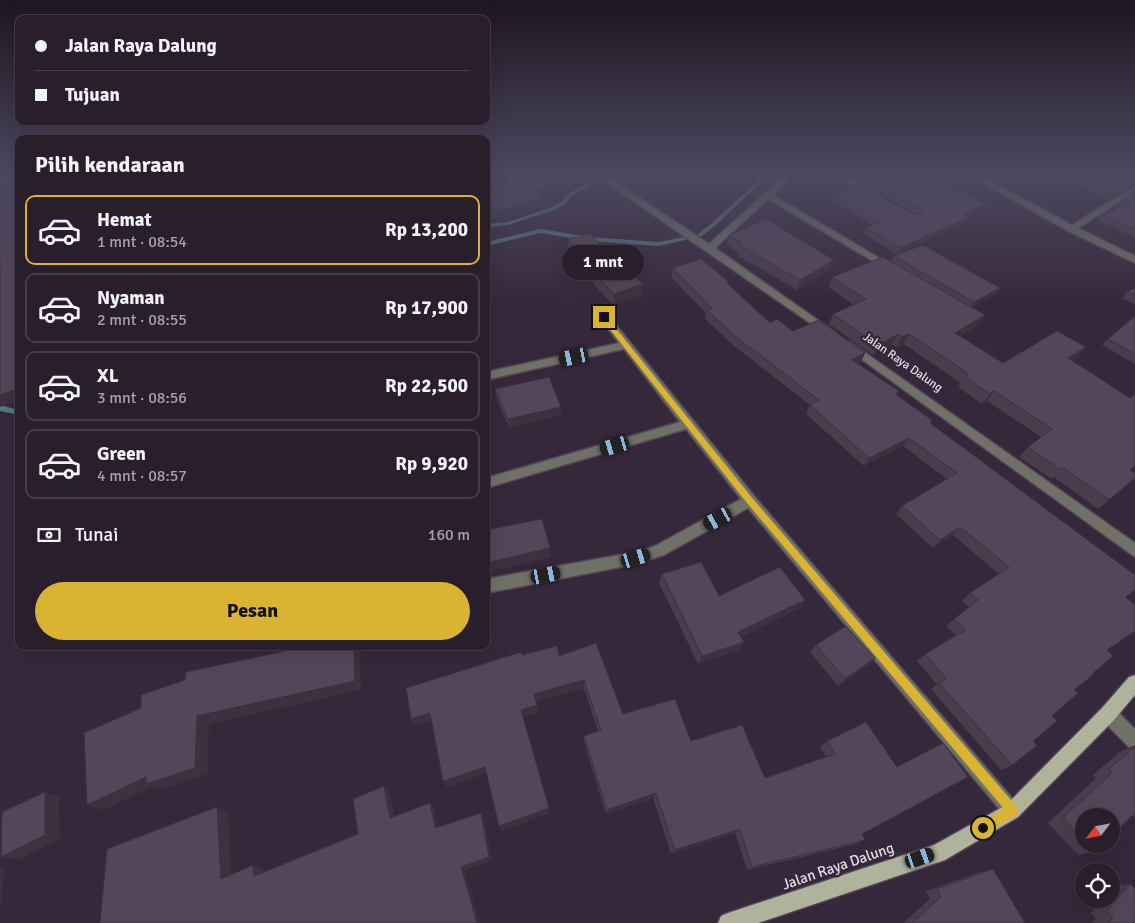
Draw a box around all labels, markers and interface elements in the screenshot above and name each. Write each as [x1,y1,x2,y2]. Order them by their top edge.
text: Jalan Raya Dalung [65,34,217,58]
text: Tujuan [65,83,120,107]
text: Pilih kendaraan [35,151,185,178]
icon: car [37,208,82,253]
text: Hemat [97,208,152,232]
text: Rp 13,200 [385,218,468,242]
text: 1 mnt · 08:54 [97,232,187,252]
callout: 1 mnt [563,244,645,280]
text: 1 mnt [583,252,623,272]
icon: car [37,286,82,331]
text: Nyaman [97,286,165,310]
text: Rp 17,900 [385,296,468,320]
route end [593,306,615,328]
text: 2 mnt · 08:55 [97,310,187,330]
street label: Jalan Raya Dalung [860,329,945,395]
car [557,347,590,367]
icon: car [37,364,82,409]
text: XL [97,364,119,388]
text: Rp 22,500 [385,374,468,398]
text: 3 mnt · 08:56 [97,388,187,408]
car [598,435,631,457]
icon: car [37,442,82,487]
text: Green [97,442,146,466]
text: Rp 9,920 [395,452,468,476]
text: 4 mnt · 08:57 [97,466,187,486]
car [701,505,734,533]
icon: cash [35,521,63,549]
text: Tunai [75,523,118,547]
text: 160 m [428,525,470,545]
car [619,546,652,570]
car [529,565,562,585]
button: Pesan [35,582,470,640]
north arrow [1075,808,1120,852]
map controls [1075,808,1120,908]
route start [972,817,994,839]
street label: Jalan Raya Dalung [780,838,896,894]
car [903,846,936,870]
button: locate [1075,863,1120,908]

